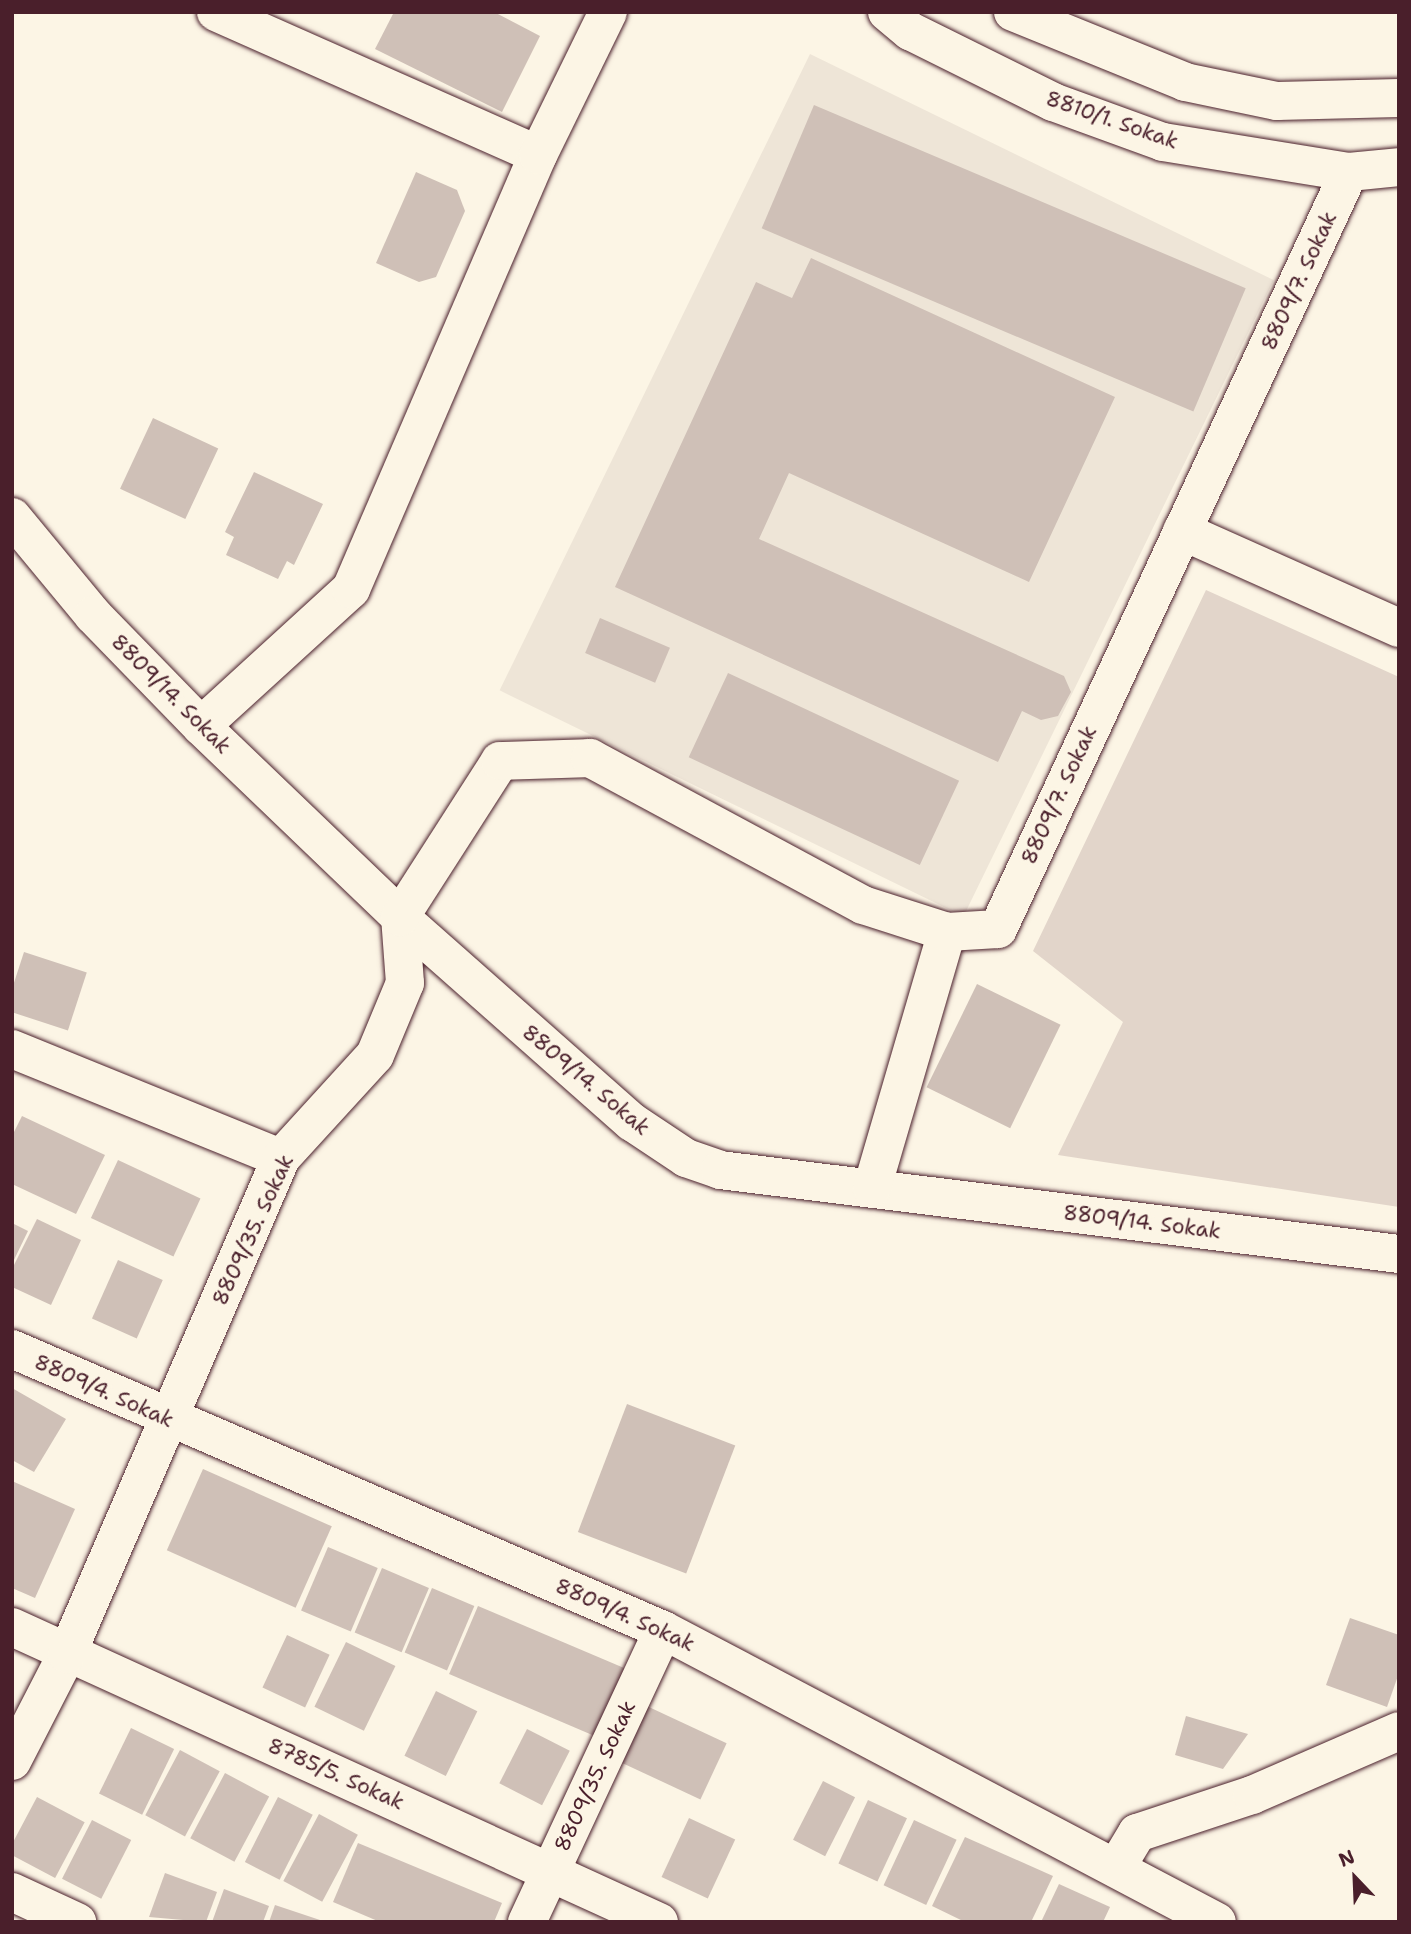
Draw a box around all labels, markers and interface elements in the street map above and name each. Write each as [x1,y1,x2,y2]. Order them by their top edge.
street label: 8810/1. Sokak [1043,86,1181,154]
street label: 8809/7. Sokak [1256,208,1342,354]
street label: 8809/14. Sokak [106,629,236,759]
street label: 8809/7. Sokak [1016,722,1102,868]
street label: 8809/14. Sokak [517,1019,655,1141]
street label: 8809/35. Sokak [207,1151,299,1309]
street label: 8809/14. Sokak [1062,1200,1222,1244]
street label: 8809/4. Sokak [30,1349,178,1433]
street label: 8809/4. Sokak [551,1573,699,1657]
street label: 8809/35. Sokak [549,1697,641,1855]
street label: 8785/5. Sokak [264,1733,408,1815]
north arrow [1320,1843,1390,1913]
text: N [1335,1844,1358,1873]

